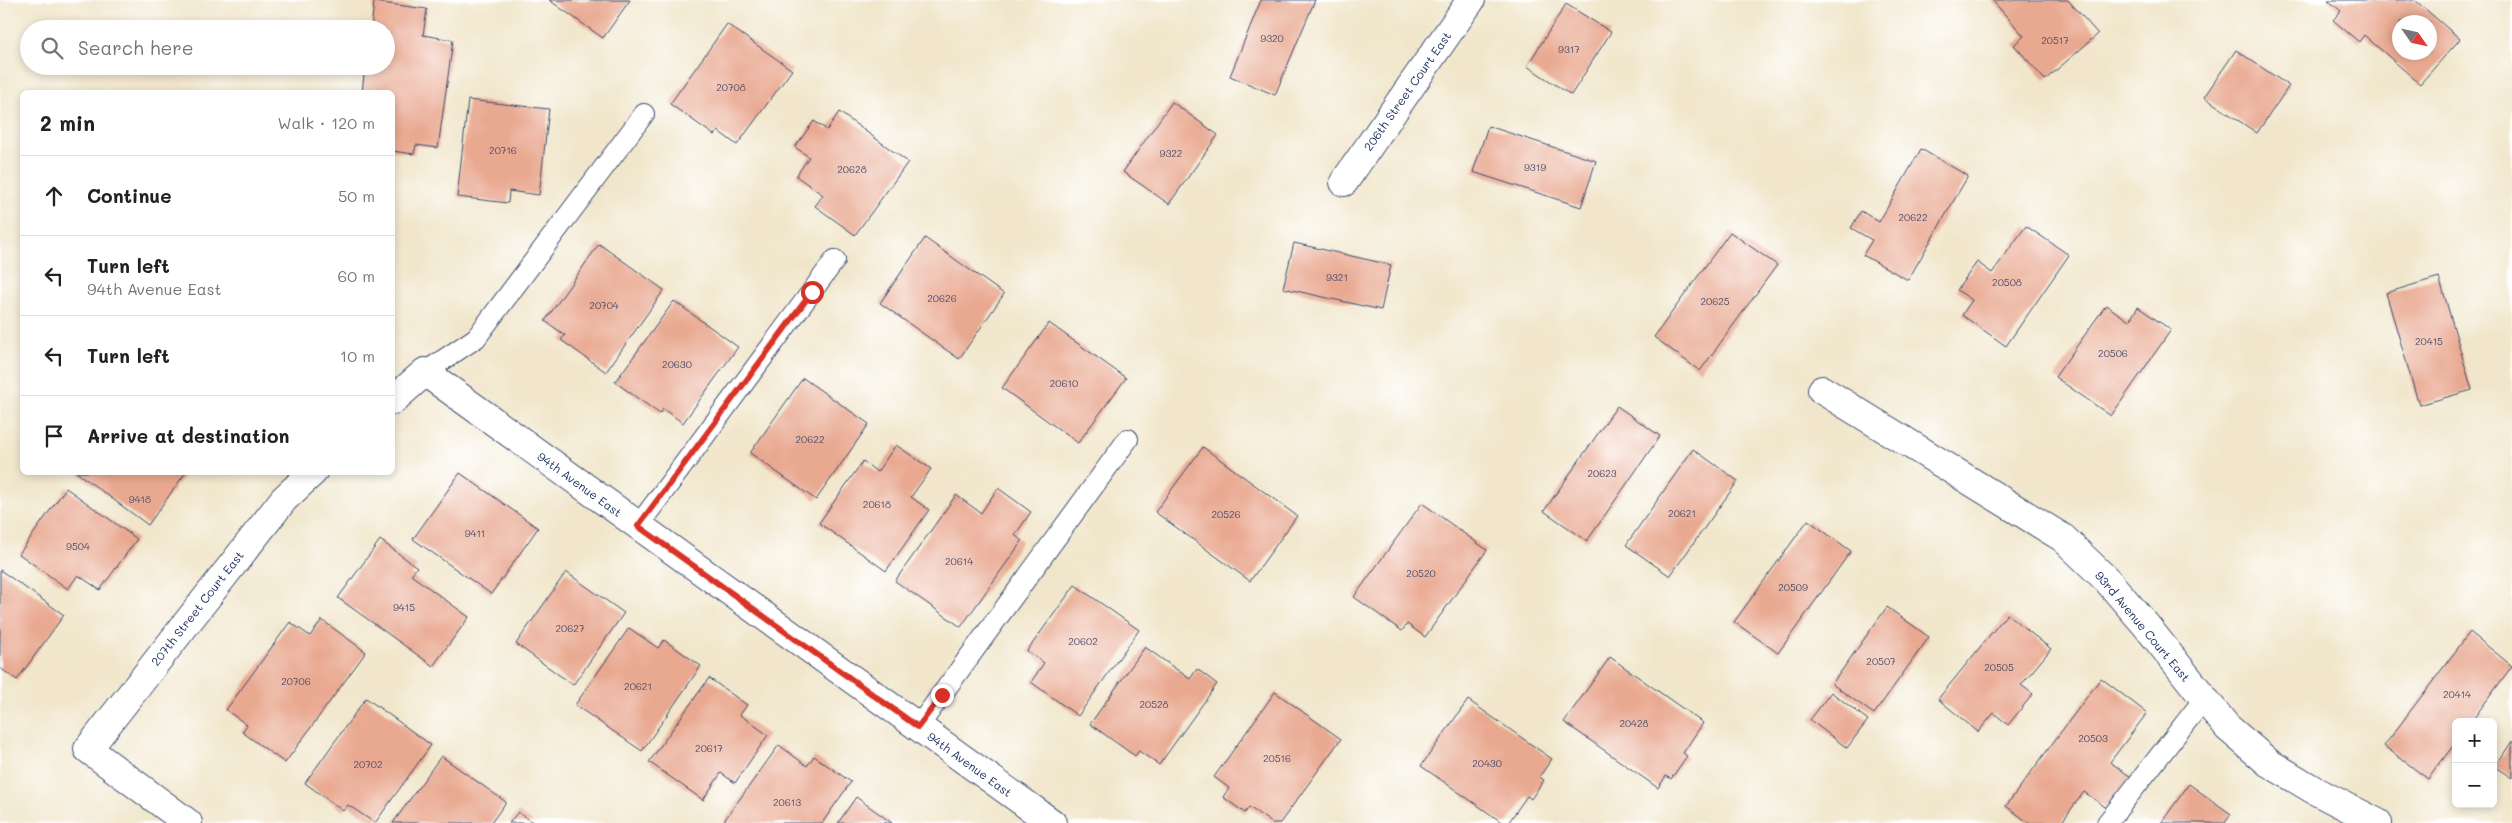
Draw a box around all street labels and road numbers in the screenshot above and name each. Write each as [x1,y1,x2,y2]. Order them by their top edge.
street label: 206th Street Court East [1360,28,1454,154]
street label: 94th Avenue East [534,448,626,520]
street label: 207th Street Court East [147,547,247,669]
street label: 93rd Avenue Court East [2092,567,2194,685]
street label: 94th Avenue East [924,728,1016,800]

